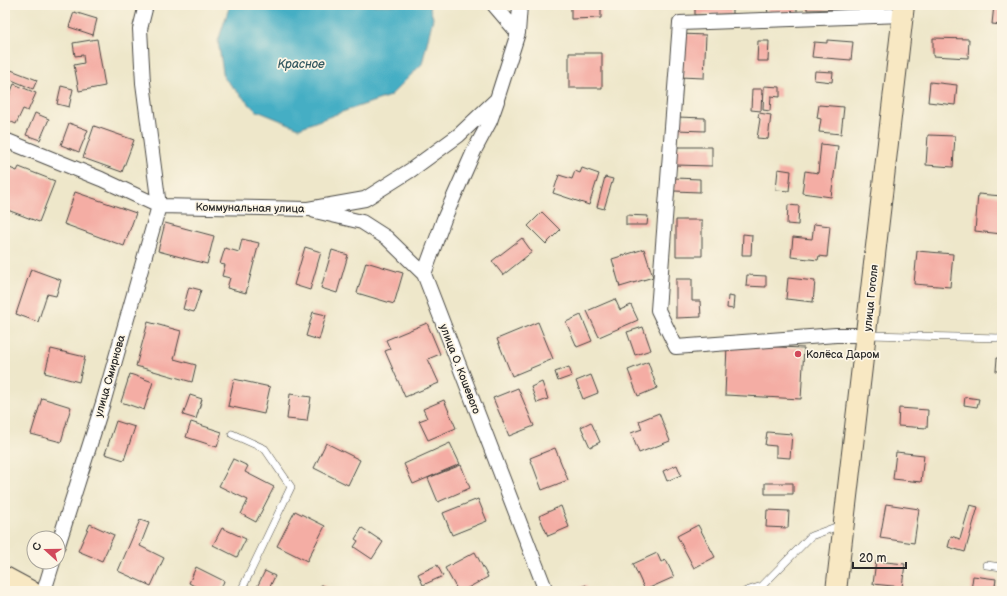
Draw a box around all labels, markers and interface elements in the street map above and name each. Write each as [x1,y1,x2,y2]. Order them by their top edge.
water label: Красное [277,57,325,72]
street label: Коммунальная улица [195,201,305,215]
street label: улица Гоголя [861,264,881,332]
street label: улица О. Кошевого [437,322,483,416]
street label: улица Смирнова [92,333,128,418]
place label: Колёса Даром [806,348,879,361]
marker: Колёса Даром [793,349,803,359]
north arrow [26,530,66,570]
text: С [30,540,45,552]
scale bar [853,544,906,570]
text: 20 m [859,551,886,566]

